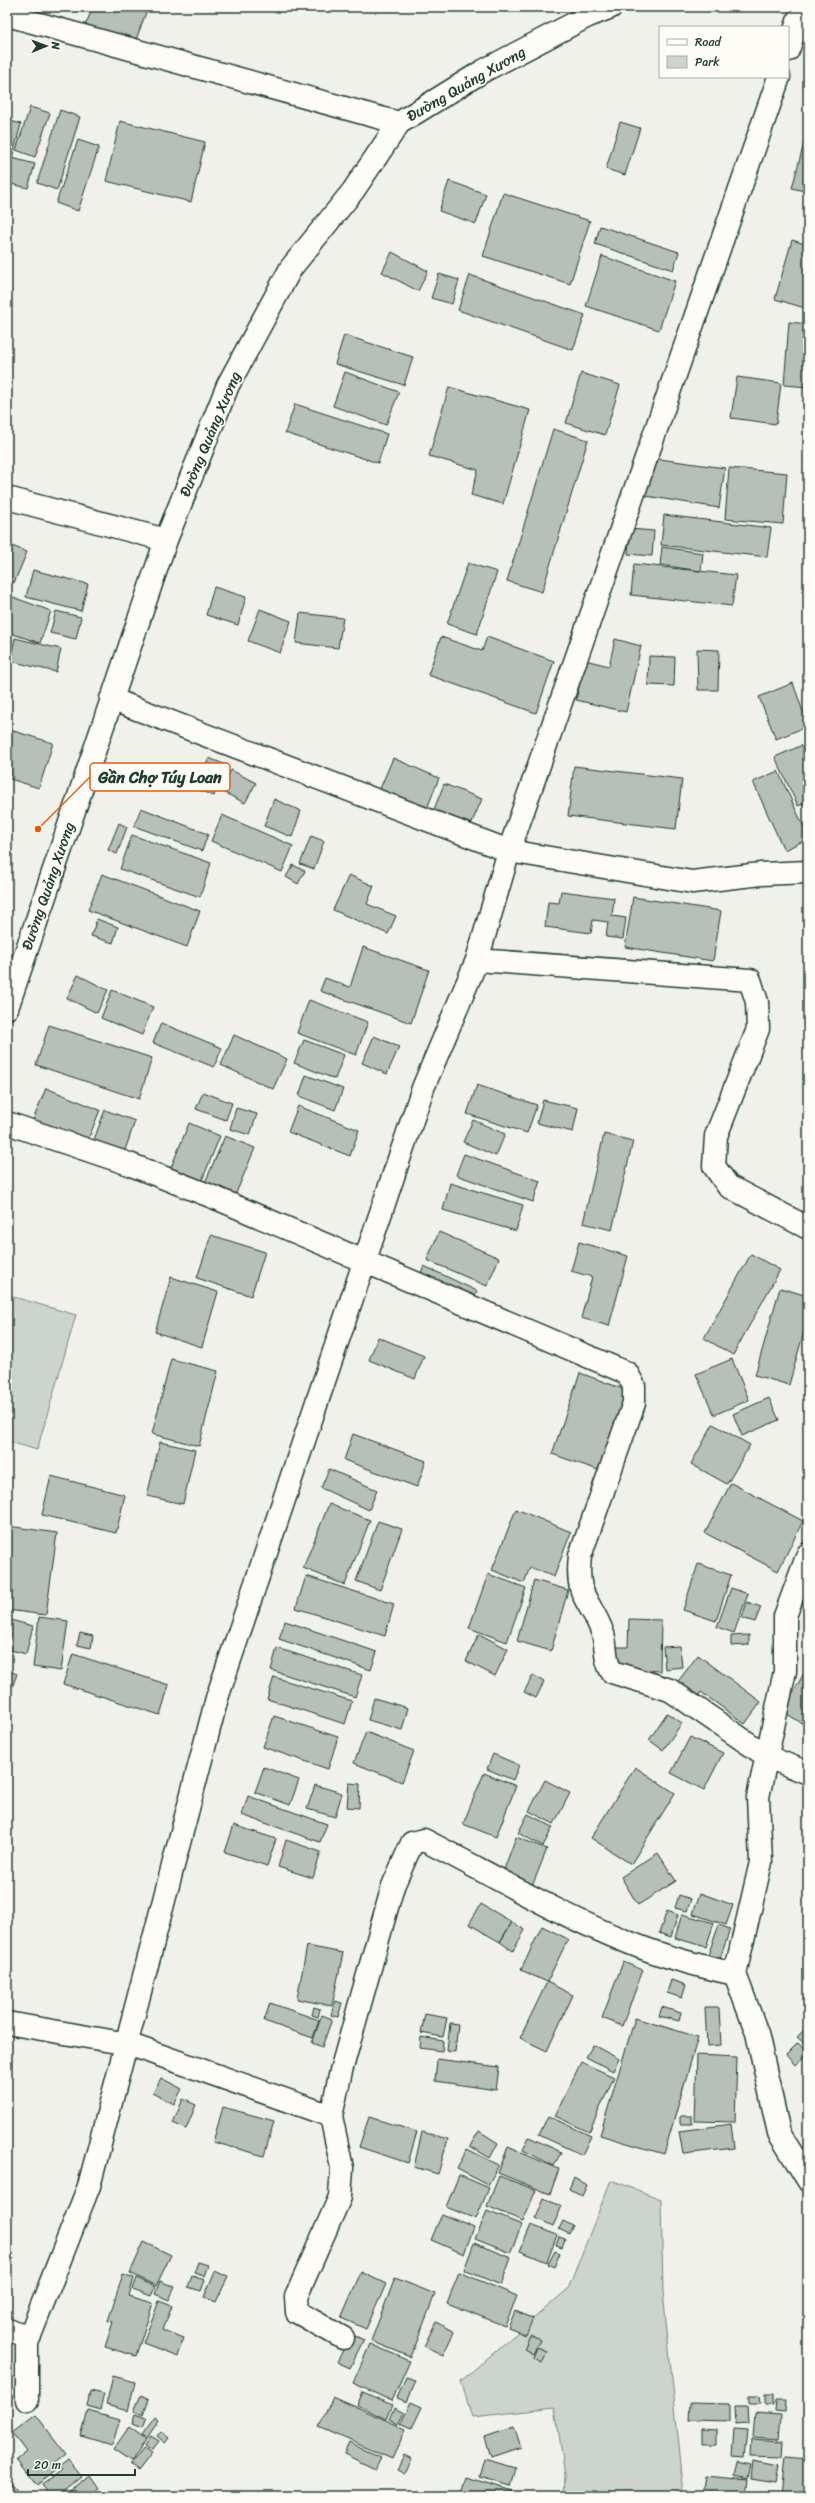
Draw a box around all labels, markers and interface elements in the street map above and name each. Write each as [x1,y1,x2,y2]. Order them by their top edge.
north arrow [26,26,66,66]
legend [659,26,789,78]
text: Road [695,31,722,53]
street label: Đường Quảng Xương [401,39,531,129]
text: N [46,41,65,50]
text: Park [695,51,720,73]
street label: Đường Quảng Xương [172,367,248,501]
callout: Gần Chợ Túy Loan [90,763,230,791]
text: Gần Chợ Túy Loan [97,763,222,792]
street label: Đường Quảng Xương [14,818,82,954]
scale bar [28,2451,135,2477]
text: 20 m [34,2454,61,2476]

